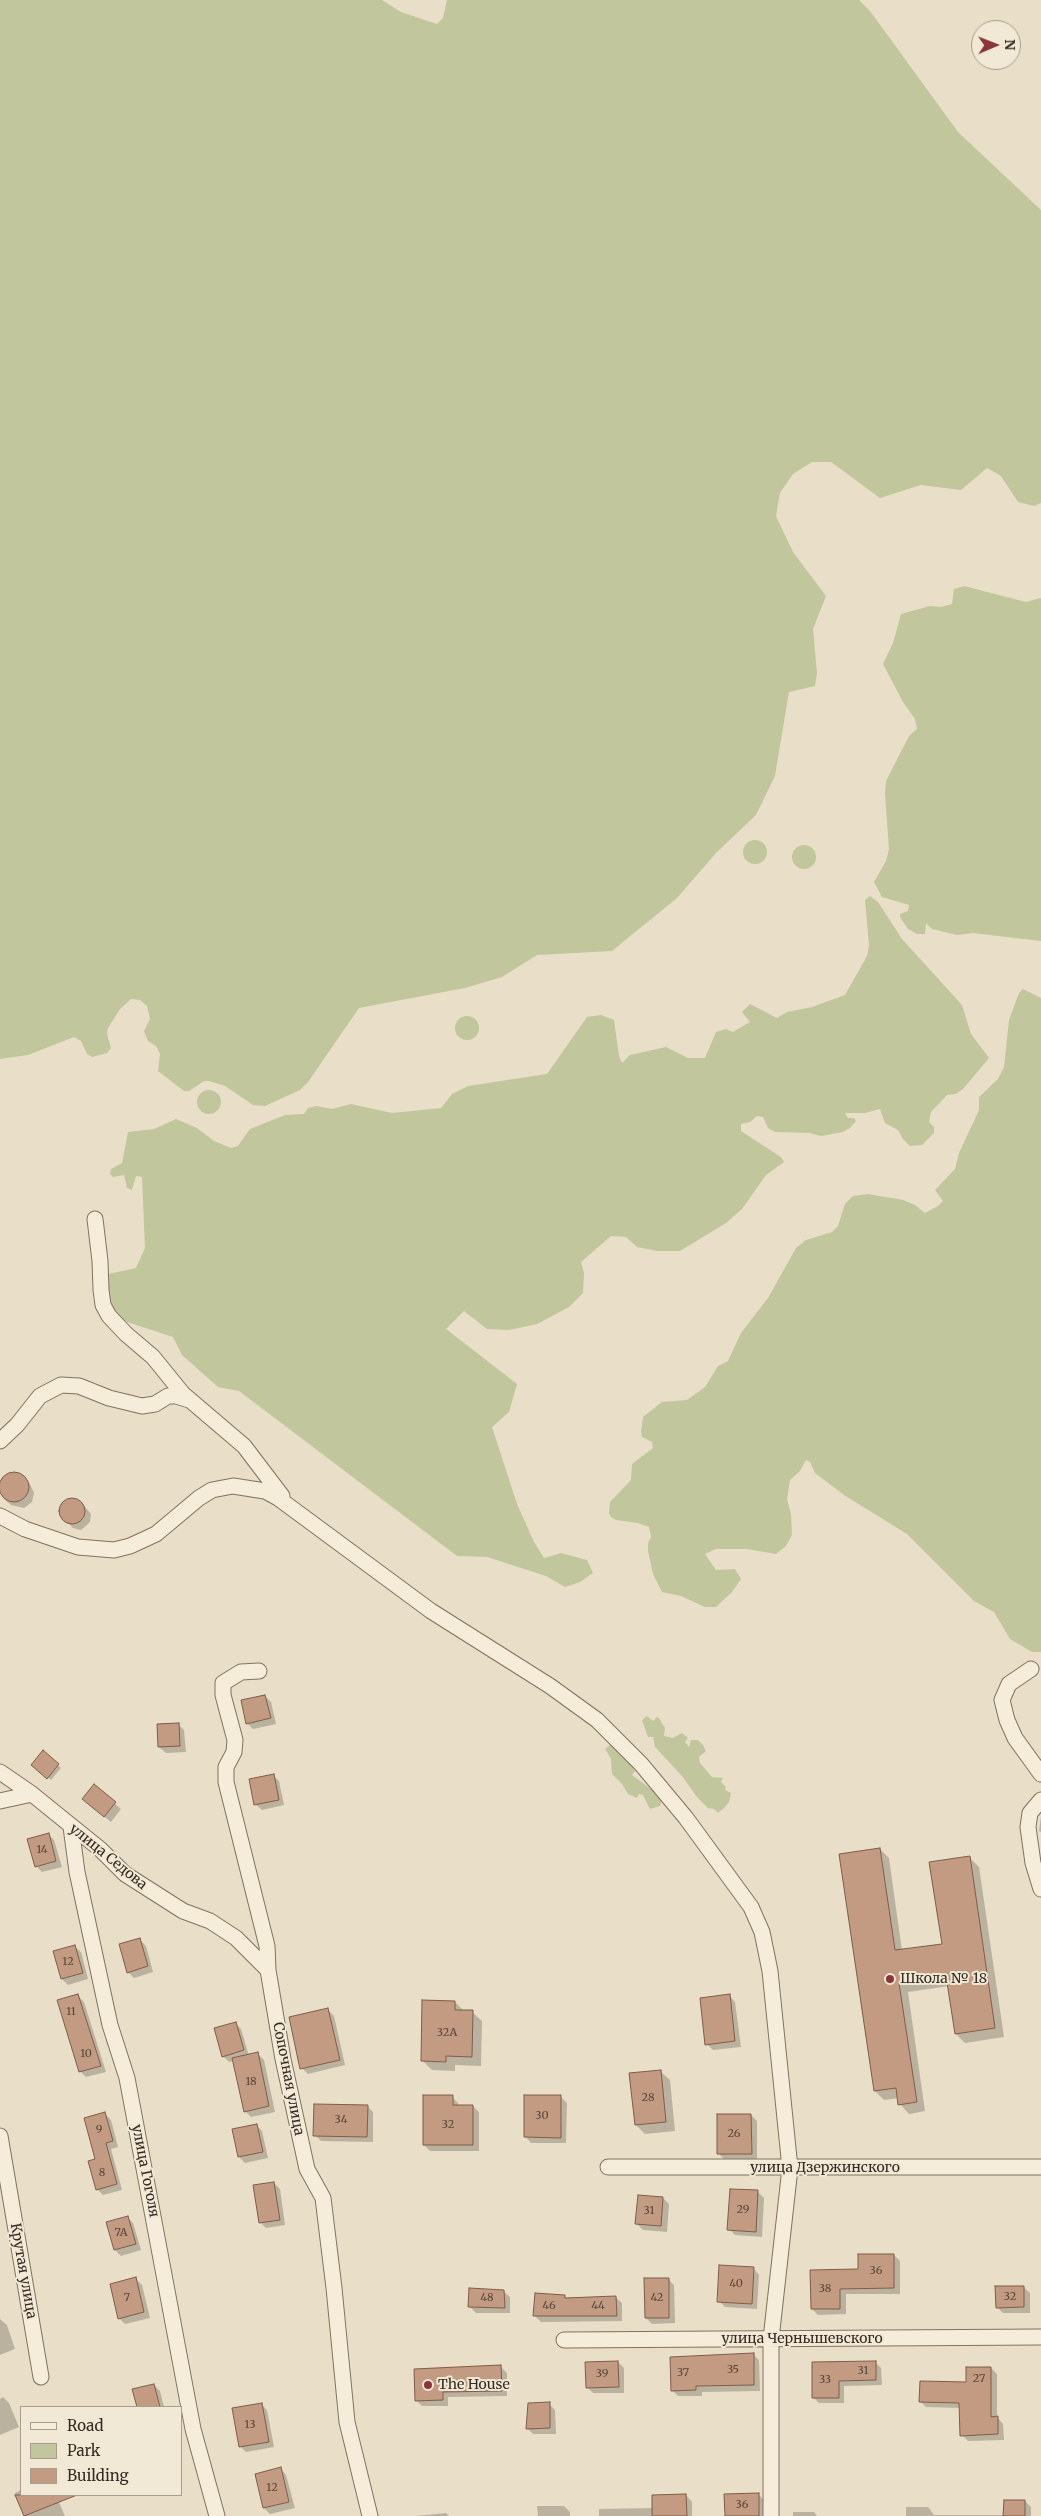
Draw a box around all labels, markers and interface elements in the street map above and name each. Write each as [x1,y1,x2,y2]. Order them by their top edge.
north arrow [971,20,1021,70]
text: N [1001,39,1019,50]
street label: улица Седова [66,1821,150,1893]
house number: 14 [36,1843,48,1857]
house number: 12 [62,1955,74,1969]
place label: Школа № 18 [900,1971,987,1987]
marker: Школа № 18 [884,1973,896,1985]
house number: 11 [66,2005,76,2019]
street label: Сопочная улица [269,2021,307,2137]
house number: 32А [437,2026,457,2040]
house number: 10 [80,2047,92,2061]
house number: 18 [245,2075,257,2089]
house number: 28 [642,2091,654,2105]
house number: 30 [535,2109,549,2123]
house number: 34 [335,2113,347,2127]
house number: 32 [442,2118,454,2132]
house number: 9 [96,2123,102,2137]
street label: улица Гоголя [128,2123,162,2219]
house number: 26 [728,2127,740,2141]
street label: улица Дзержинского [750,2160,900,2176]
house number: 8 [99,2166,105,2180]
house number: 29 [737,2203,749,2217]
house number: 31 [644,2204,654,2218]
street label: Крутая улица [6,2222,40,2320]
house number: 7А [115,2226,127,2240]
house number: 36 [870,2264,882,2278]
house number: 40 [729,2277,743,2291]
house number: 38 [819,2282,831,2296]
house number: 32 [1004,2290,1016,2304]
house number: 7 [124,2291,130,2305]
house number: 48 [480,2291,494,2305]
house number: 42 [651,2291,663,2305]
house number: 46 [542,2299,556,2313]
house number: 44 [591,2299,605,2313]
street label: улица Чернышевского [721,2331,883,2347]
house number: 35 [727,2363,739,2377]
house number: 31 [858,2364,868,2378]
house number: 37 [677,2366,689,2380]
house number: 39 [596,2367,608,2381]
house number: 27 [973,2372,985,2386]
house number: 33 [819,2373,831,2387]
place label: The House [438,2377,510,2393]
marker: The House [422,2379,434,2391]
legend [20,2406,182,2496]
text: Road [67,2416,103,2435]
house number: 13 [245,2418,255,2432]
text: Park [67,2441,100,2460]
text: Building [67,2466,129,2485]
house number: 12 [266,2481,278,2495]
house number: 36 [736,2498,748,2512]

